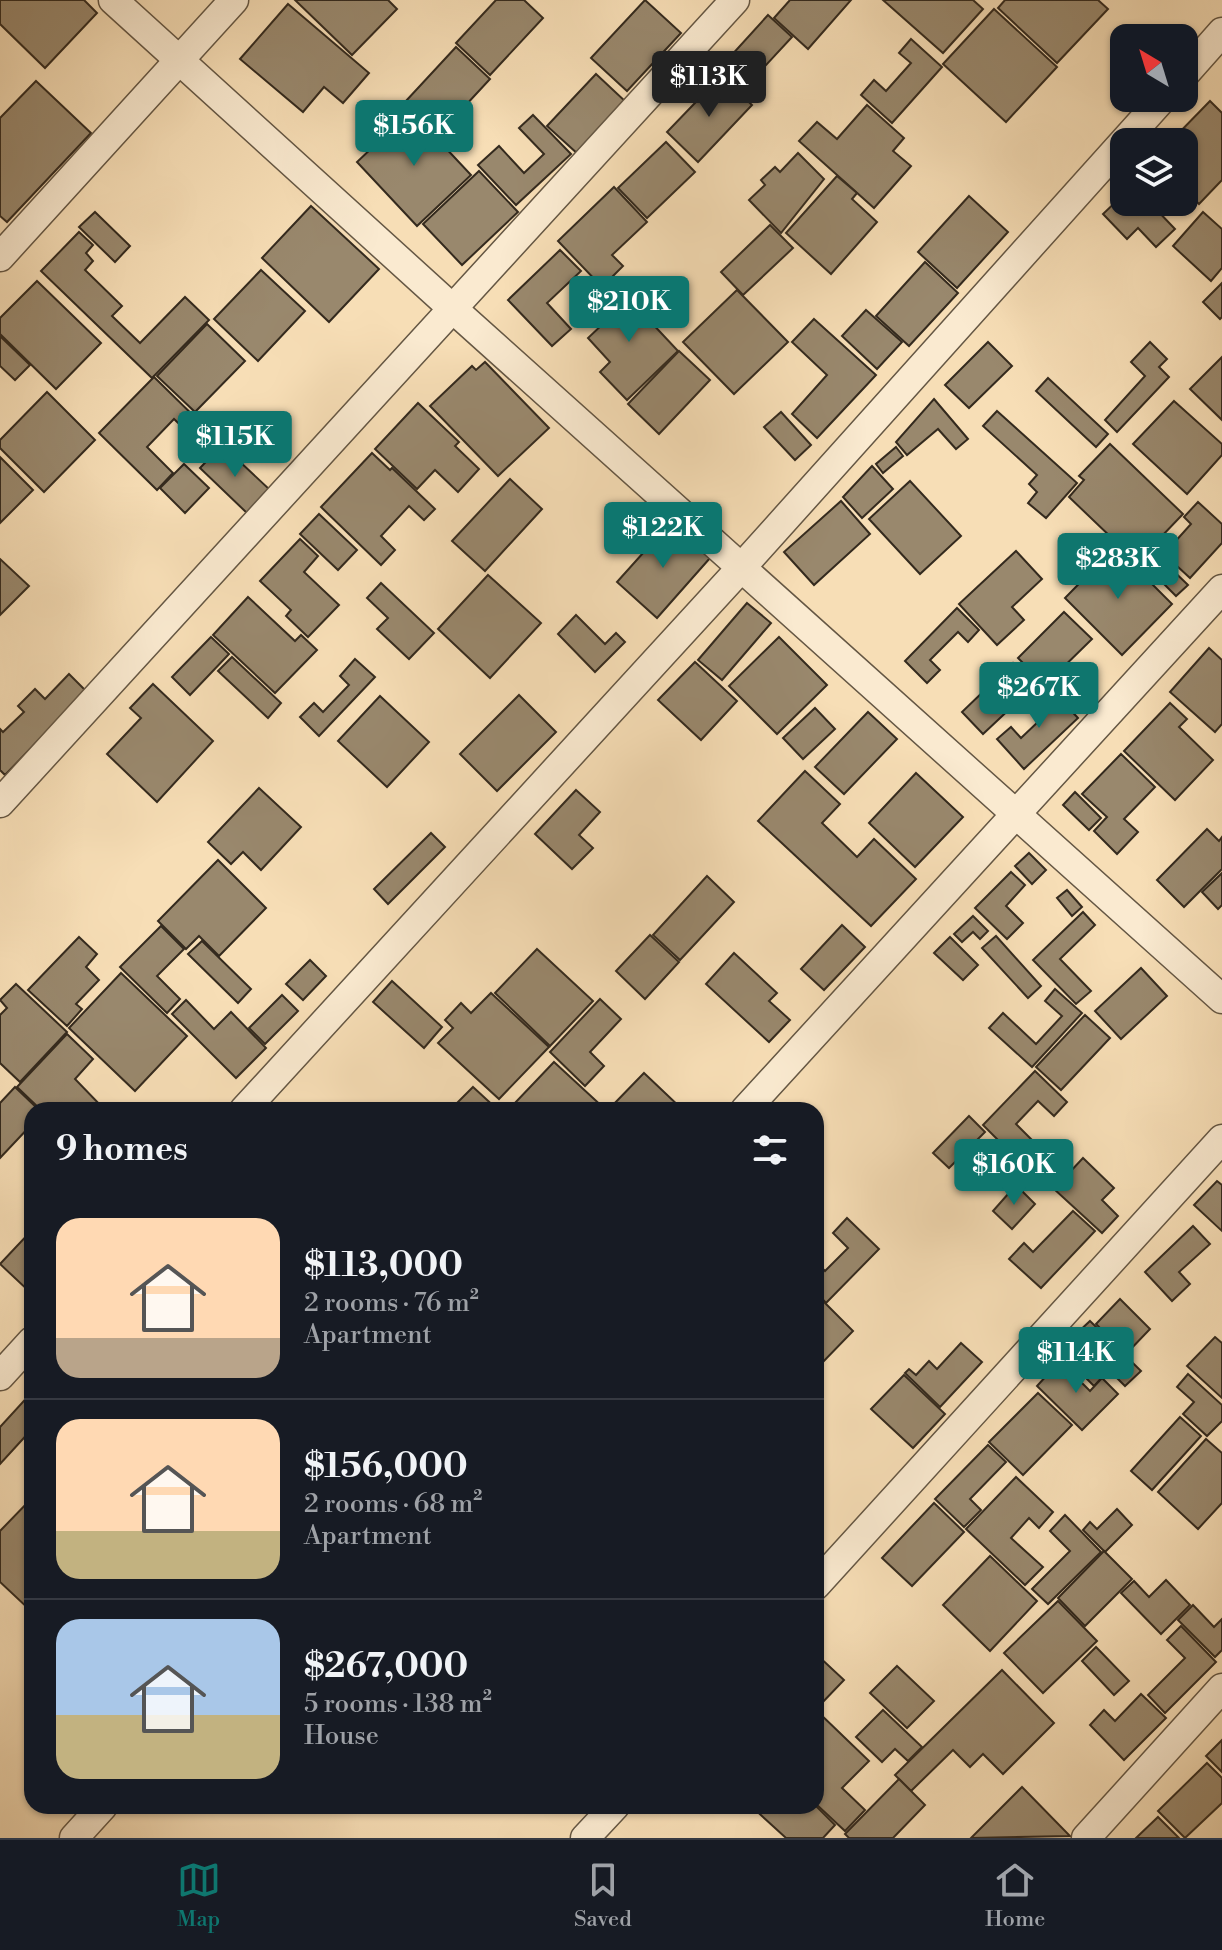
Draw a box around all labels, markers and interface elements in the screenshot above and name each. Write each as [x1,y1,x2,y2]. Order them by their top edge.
north arrow [1110,24,1198,112]
map controls [1110,24,1198,216]
pin: $113K [653,51,765,119]
text: $113K [670,61,748,93]
pin: $156K [358,100,470,168]
text: $156K [373,110,455,142]
button: layers [1110,128,1198,216]
pin: $210K [573,276,685,344]
text: $210K [587,286,671,318]
pin: $115K [179,411,291,479]
text: $115K [196,421,274,453]
pin: $122K [607,502,719,570]
text: $122K [622,512,704,544]
pin: $283K [1062,533,1174,601]
text: $283K [1076,543,1161,575]
pin: $267K [983,662,1095,730]
text: $267K [997,672,1081,704]
icon: filters [748,1128,792,1172]
text: 9 homes [56,1129,188,1171]
pin: $160K [958,1139,1070,1207]
text: $160K [972,1149,1056,1181]
text: $113,000 [304,1245,463,1287]
icon: home [120,1250,216,1346]
text: 2 rooms · 76 m² [304,1287,479,1319]
text: Apartment [304,1319,432,1351]
pin: $114K [1020,1327,1132,1395]
text: $114K [1037,1337,1115,1369]
text: $156,000 [304,1446,468,1488]
icon: home [120,1451,216,1547]
text: 2 rooms · 68 m² [304,1488,482,1520]
text: Apartment [304,1520,432,1552]
text: $267,000 [304,1646,468,1688]
icon: home [120,1651,216,1747]
text: 5 rooms · 138 m² [304,1688,492,1720]
text: House [304,1720,379,1752]
tab: Map [177,1858,221,1933]
tab: Saved [574,1858,632,1933]
tab: Home [985,1858,1045,1933]

